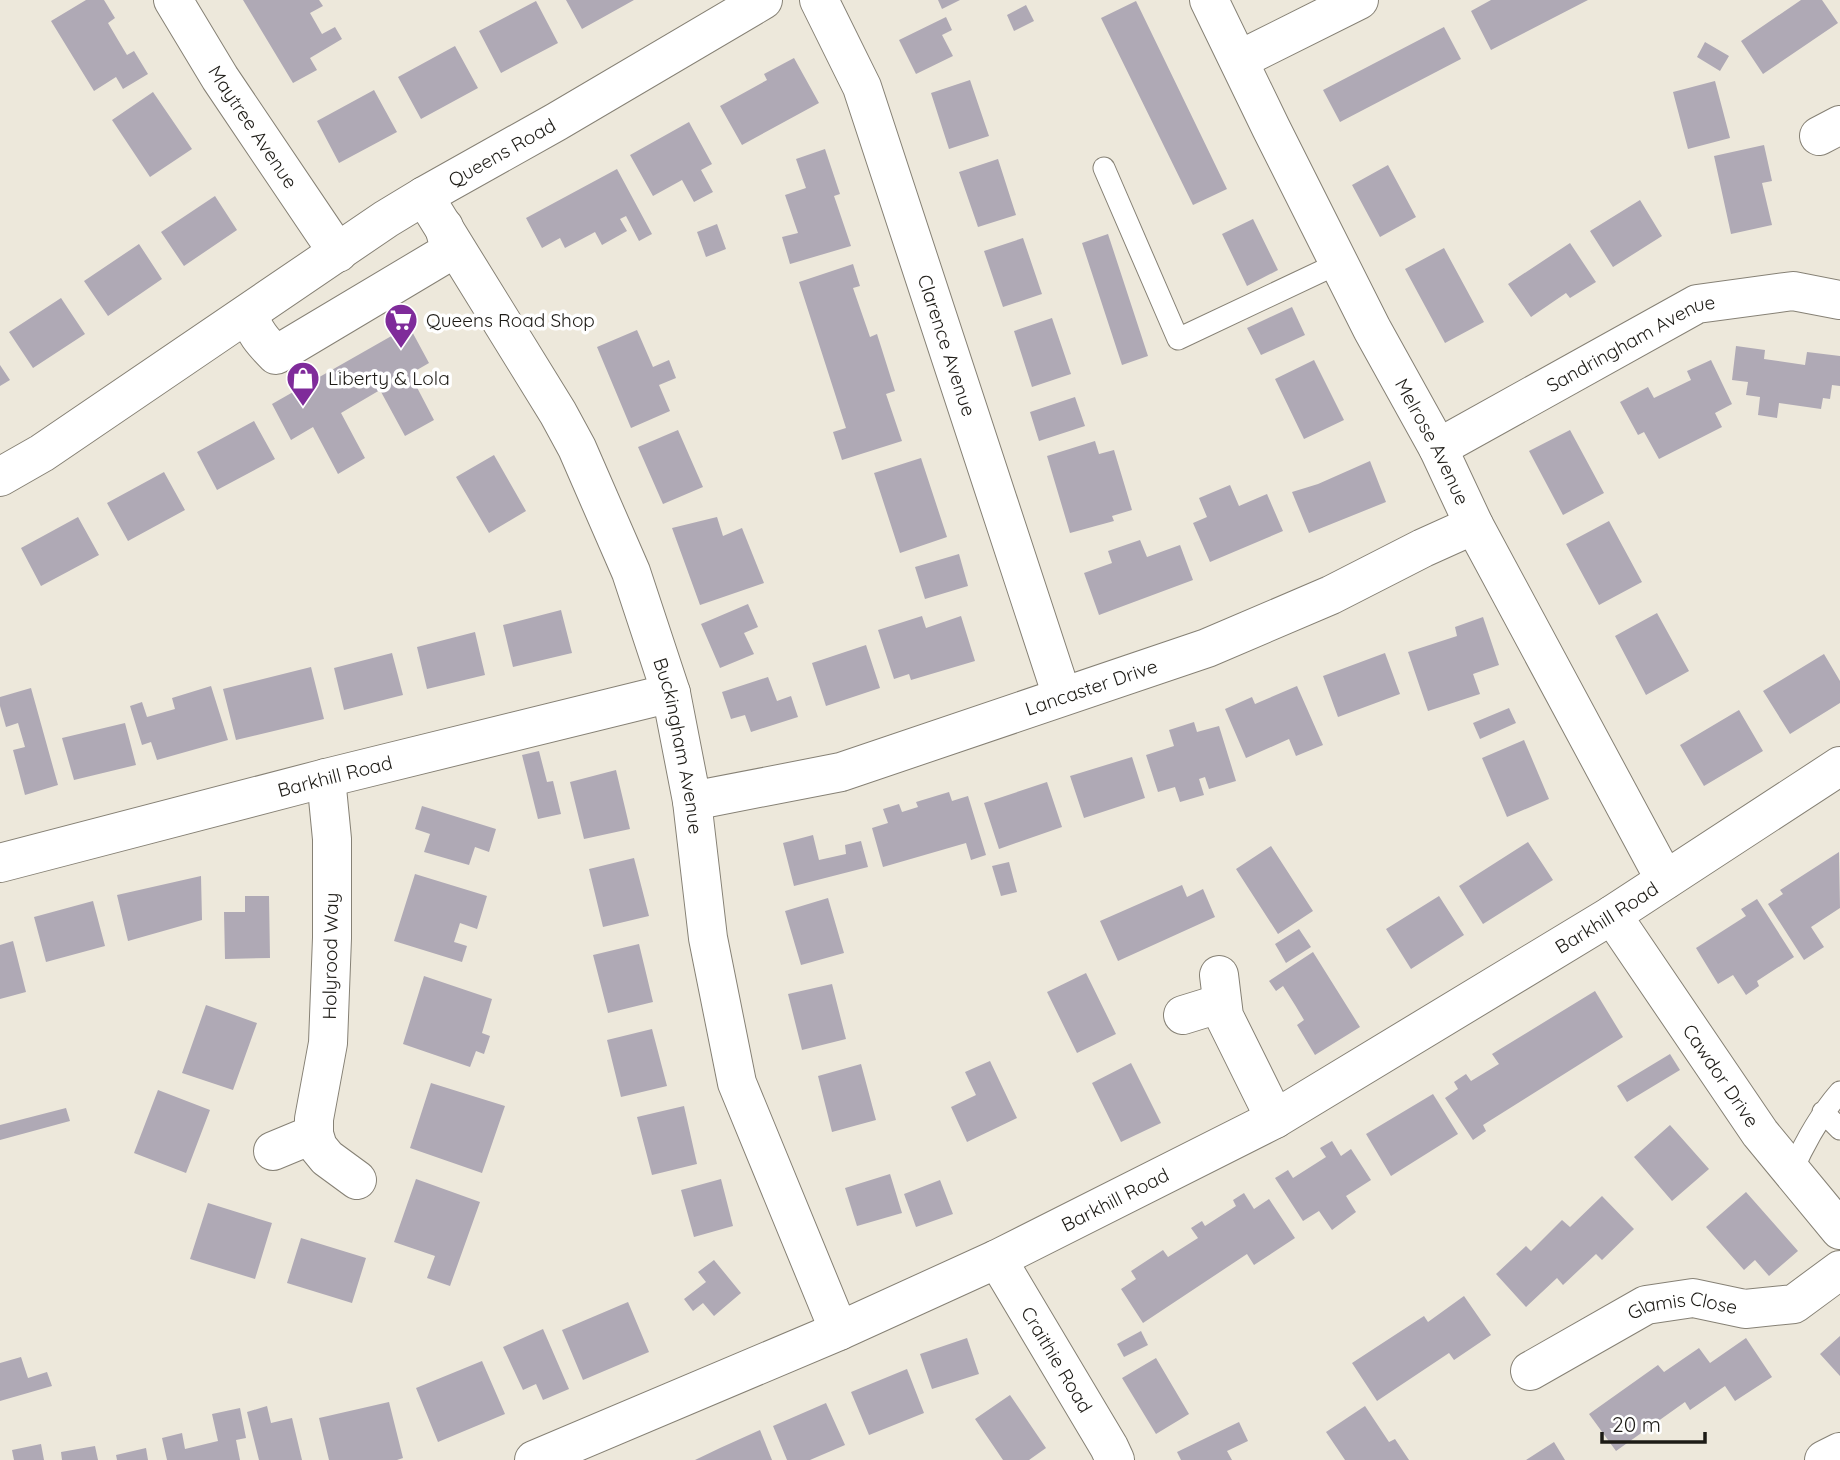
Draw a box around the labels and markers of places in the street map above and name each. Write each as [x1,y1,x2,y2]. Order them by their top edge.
supermarket icon: Queens Road Shop [382,301,420,350]
place label: Queens Road Shop [426,308,595,332]
shop icon: Liberty & Lola [284,359,322,408]
place label: Liberty & Lola [328,366,450,390]

